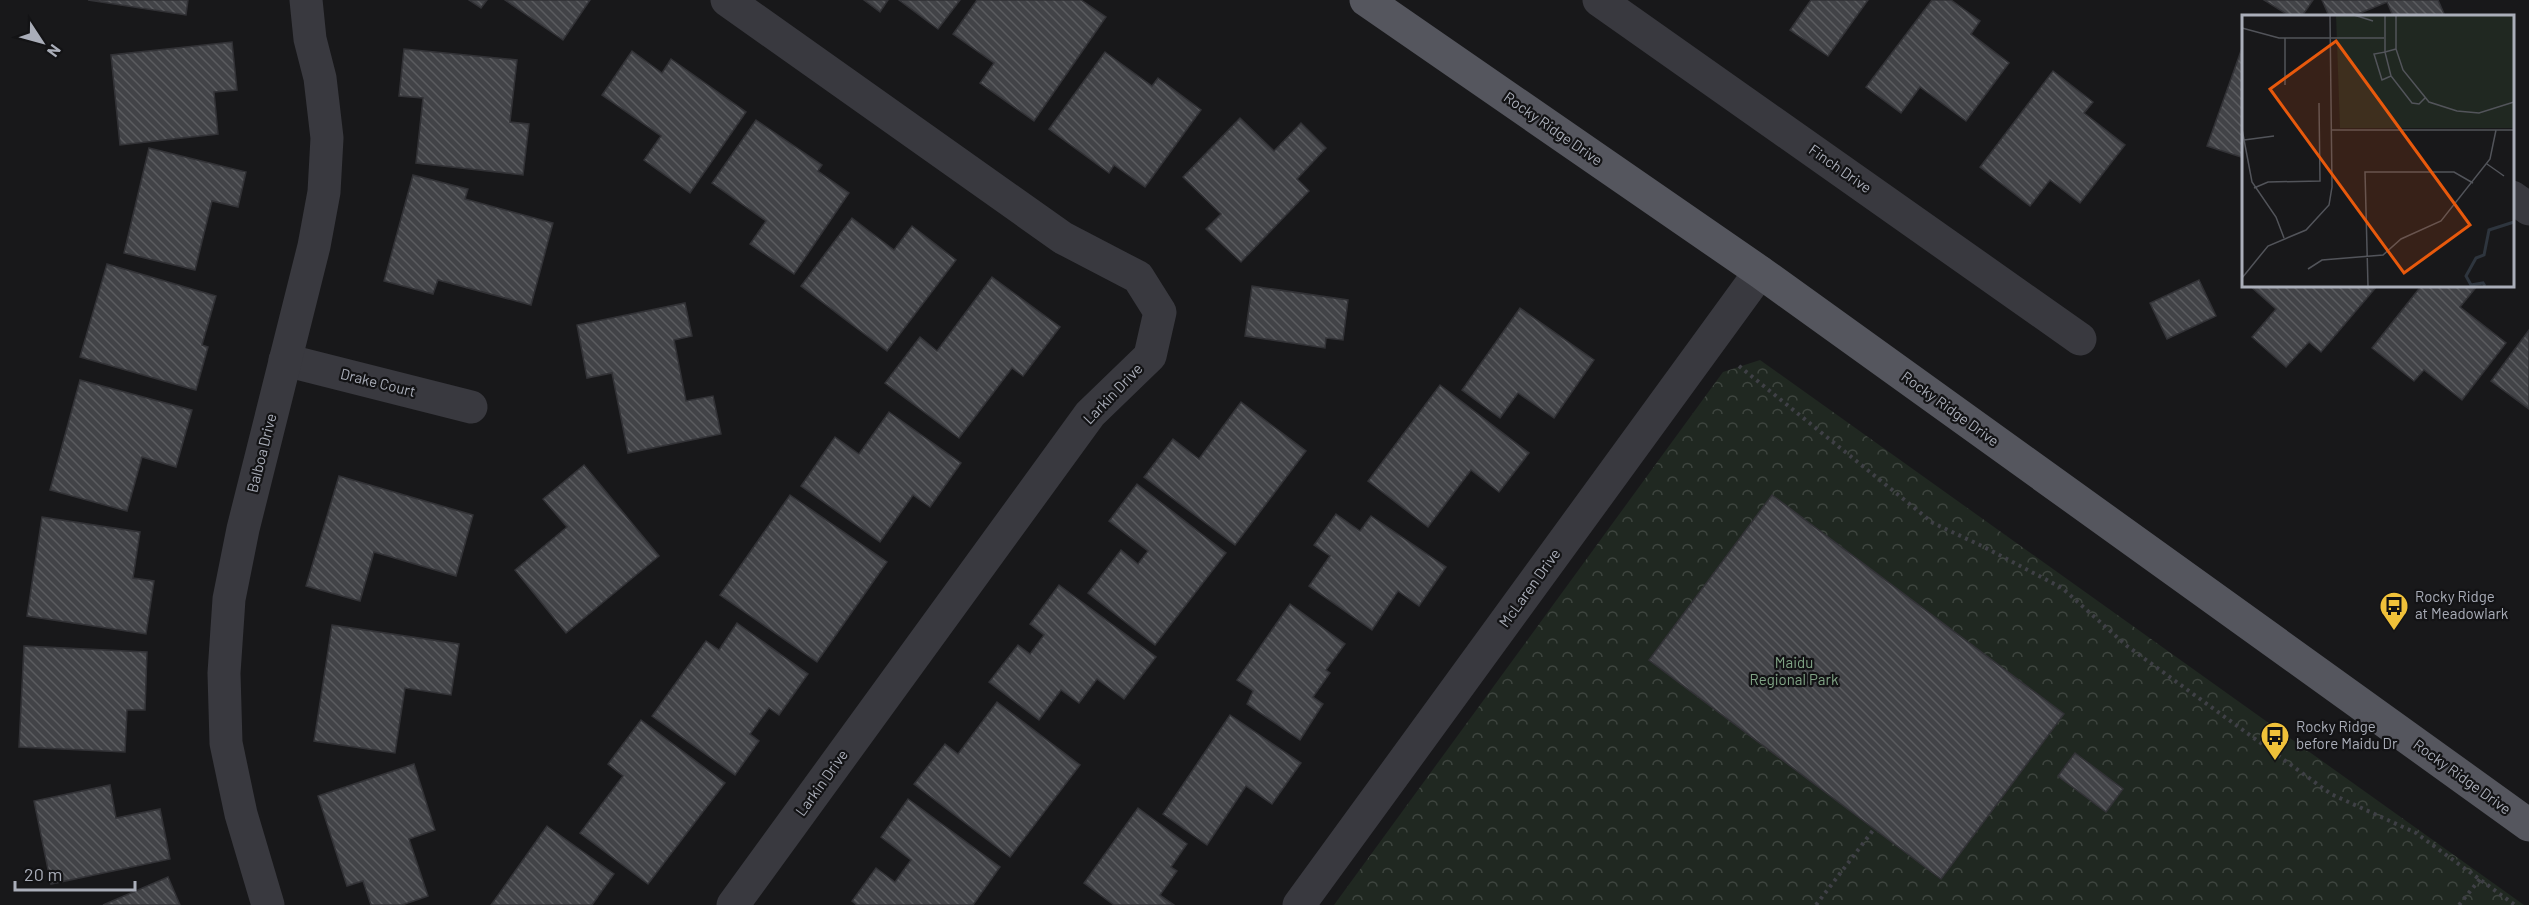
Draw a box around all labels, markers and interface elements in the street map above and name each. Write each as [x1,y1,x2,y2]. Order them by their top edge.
north arrow [12,12,72,72]
inset map [2242,15,2514,286]
text: N [44,41,65,61]
street label: Rocky Ridge Drive [1501,87,1606,169]
street label: Finch Drive [1806,140,1875,196]
street label: Larkin Drive [1079,359,1146,427]
street label: Drake Court [339,364,418,400]
street label: Rocky Ridge Drive [1898,367,2003,450]
street label: Balboa Drive [243,411,280,494]
street label: McLaren Drive [1495,545,1564,630]
place label: Rocky Ridge at Meadowlark [2415,587,2509,622]
bus stop icon: Rocky Ridge at Meadowlark [2378,590,2410,632]
park label: Maidu Regional Park [1750,653,1839,688]
place label: Rocky Ridge before Maidu Dr [2296,717,2398,752]
bus stop icon: Rocky Ridge before Maidu Dr [2259,720,2291,762]
street label: Rocky Ridge Drive [2410,735,2515,818]
street label: Larkin Drive [791,746,851,819]
scale bar [15,854,135,892]
text: 20 m [24,863,62,885]

